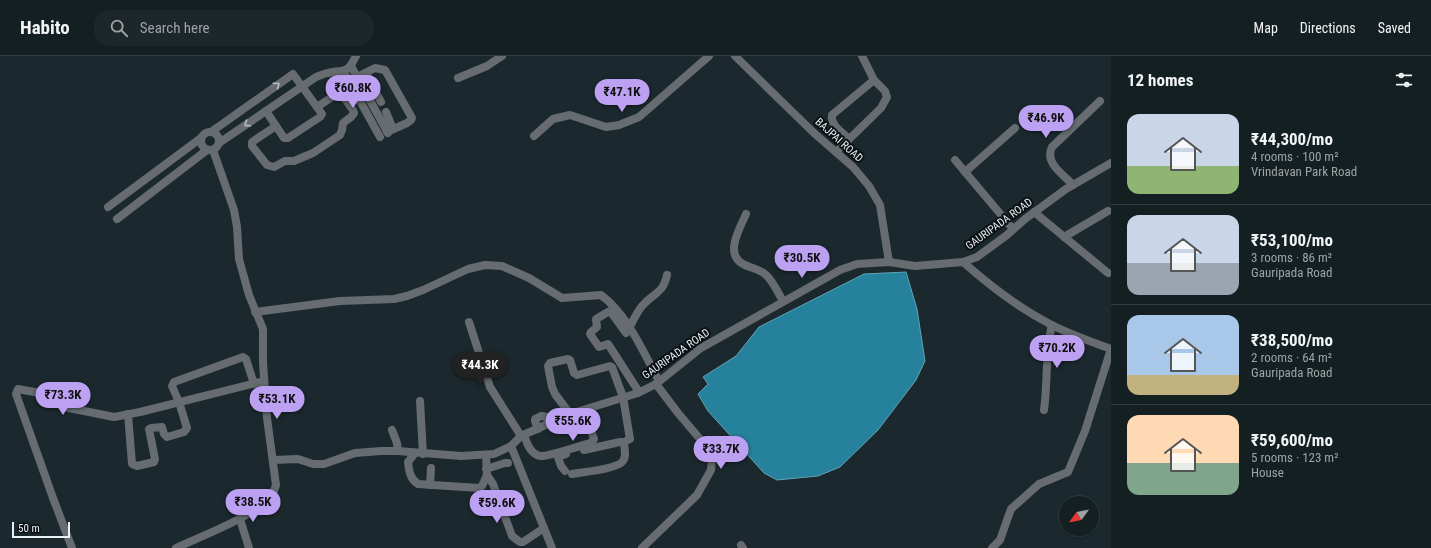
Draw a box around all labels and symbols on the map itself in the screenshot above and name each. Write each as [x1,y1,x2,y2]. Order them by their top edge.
pin: ₹60.8K [320,75,386,109]
pin: ₹47.1K [589,79,655,113]
one-way arrow [273,82,280,90]
pin: ₹46.9K [1013,105,1079,139]
street label: BAJPAI ROAD [813,115,865,165]
one-way arrow [244,119,251,127]
street label: GAURIPADA ROAD [963,195,1035,253]
pin: ₹30.5K [769,245,835,279]
street label: GAURIPADA ROAD [640,326,712,382]
pin: ₹70.2K [1024,335,1090,369]
pin: ₹44.3K [447,352,513,386]
pin: ₹73.3K [30,382,96,416]
pin: ₹53.1K [244,386,310,420]
pin: ₹55.6K [540,408,606,442]
pin: ₹33.7K [688,436,754,470]
pin: ₹38.5K [220,489,286,523]
pin: ₹59.6K [464,490,530,524]
north arrow [1059,496,1099,536]
scale bar [12,520,70,539]

